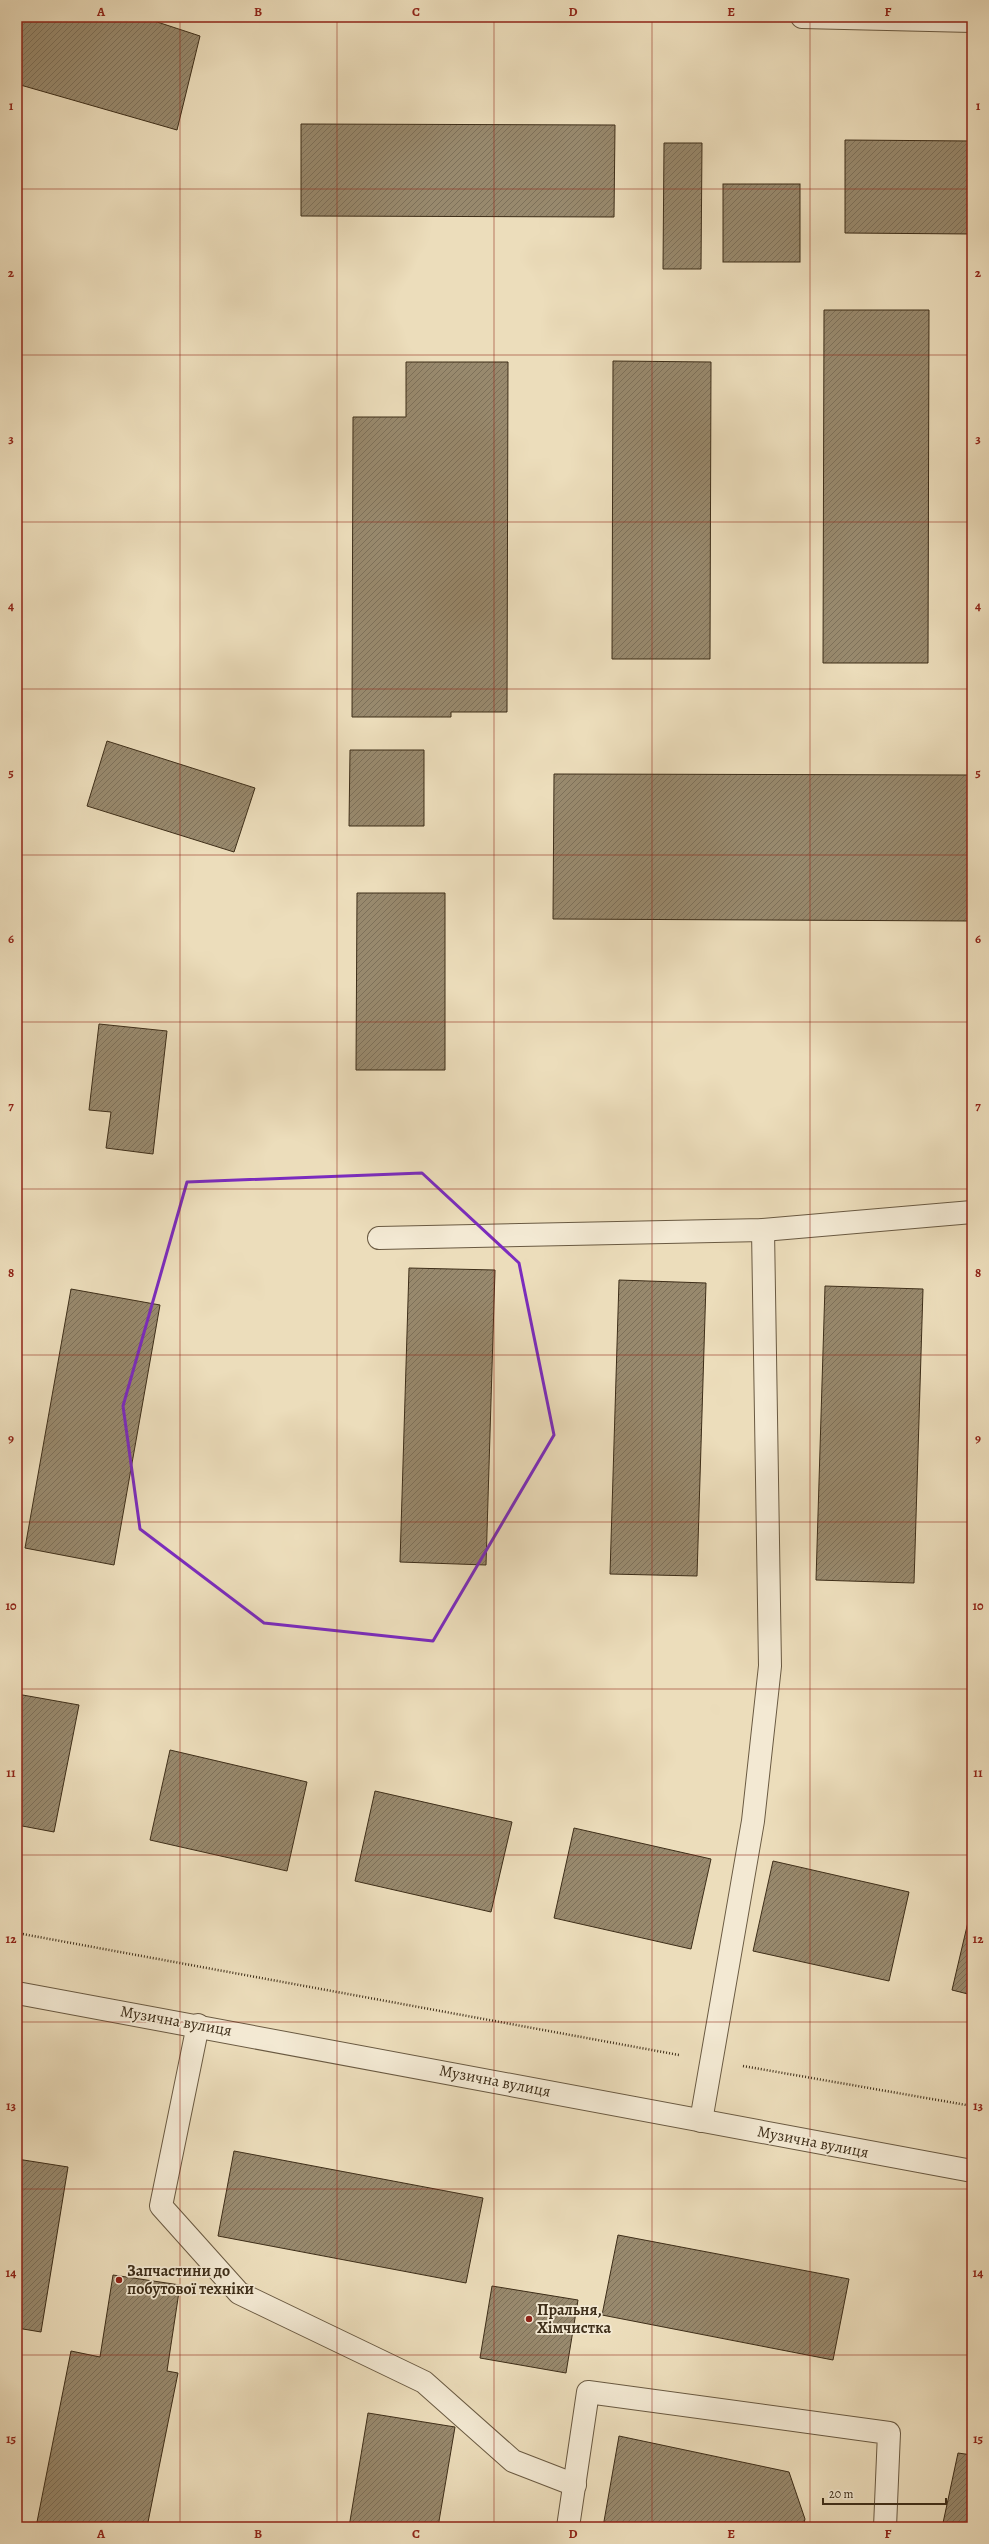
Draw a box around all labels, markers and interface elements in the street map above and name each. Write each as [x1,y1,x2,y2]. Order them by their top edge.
text: A [96,3,106,20]
text: B [254,3,262,20]
text: C [412,3,420,20]
text: D [568,3,578,20]
text: E [727,3,735,20]
text: F [885,3,892,20]
text: 1 [9,97,14,114]
text: 1 [976,97,981,114]
text: 2 [8,264,15,281]
text: 2 [975,264,982,281]
text: 3 [8,430,14,447]
text: 3 [975,430,981,447]
text: 4 [8,597,14,614]
text: 4 [975,597,981,614]
text: 5 [8,764,14,781]
text: 5 [975,764,981,781]
text: 6 [8,930,14,947]
text: 6 [975,930,981,947]
text: 7 [8,1097,14,1114]
text: 7 [975,1097,981,1114]
text: 8 [8,1264,14,1281]
text: 8 [975,1264,981,1281]
text: 9 [8,1430,14,1447]
text: 9 [975,1430,981,1447]
text: 10 [5,1597,17,1614]
text: 10 [972,1597,984,1614]
text: 11 [6,1764,16,1781]
text: 11 [973,1764,983,1781]
text: 12 [6,1930,17,1947]
text: 12 [973,1930,984,1947]
street label: Музична вулиця [118,2000,234,2042]
street label: Музична вулиця [437,2059,553,2103]
text: 13 [6,2097,17,2114]
text: 13 [973,2097,984,2114]
street label: Музична вулиця [755,2120,871,2164]
place label: Запчастини до побутової техніки [127,2260,254,2300]
text: 14 [6,2264,16,2281]
text: 14 [973,2264,983,2281]
marker: Запчастини до побутової техніки [114,2275,124,2285]
place label: Пральня, Хімчистка [537,2299,611,2339]
marker: Пральня, Хімчистка [524,2314,534,2324]
text: 15 [6,2430,17,2447]
text: 15 [973,2430,984,2447]
scale bar [823,2480,946,2506]
text: 20 m [829,2486,853,2502]
text: A [96,2525,106,2542]
text: B [254,2525,262,2542]
text: C [412,2525,420,2542]
text: D [568,2525,578,2542]
text: E [727,2525,735,2542]
text: F [885,2525,892,2542]

